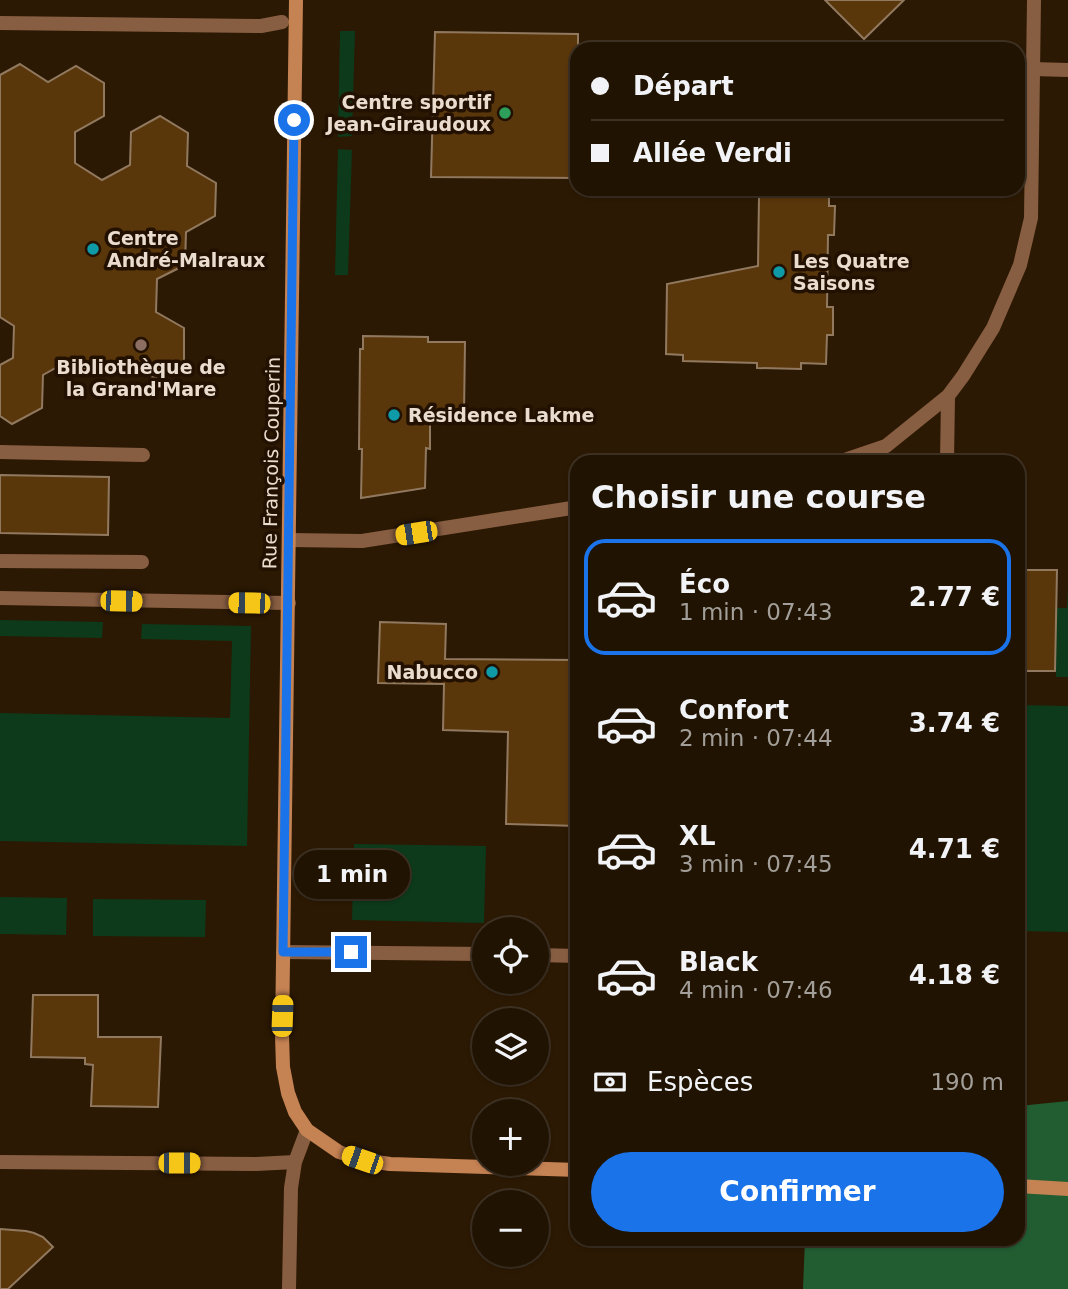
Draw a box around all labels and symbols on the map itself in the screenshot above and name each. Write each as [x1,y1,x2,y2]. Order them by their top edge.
place label: Centre sportif Jean-Giraudoux [325,91,492,135]
route start [278,104,310,136]
marker: Centre sportif Jean-Giraudoux [497,105,513,121]
place label: Centre André-Malraux [107,227,265,271]
marker: Centre André-Malraux [85,241,101,257]
place label: Les Quatre Saisons [793,250,910,294]
marker: Les Quatre Saisons [771,264,787,280]
marker: Bibliothèque de la Grand'Mare [133,337,149,353]
place label: Bibliothèque de la Grand'Mare [56,356,226,400]
street label: Rue François Couperin [258,357,284,569]
place label: Résidence Lakme [408,404,594,426]
marker: Résidence Lakme [386,407,402,423]
car [394,519,439,547]
car [100,590,143,612]
car [228,592,271,614]
place label: Nabucco [387,661,478,683]
marker: Nabucco [484,664,500,680]
callout: 1 min [293,850,409,900]
route end [335,936,367,968]
car [271,995,294,1037]
car [339,1143,386,1177]
car [159,1153,201,1174]

